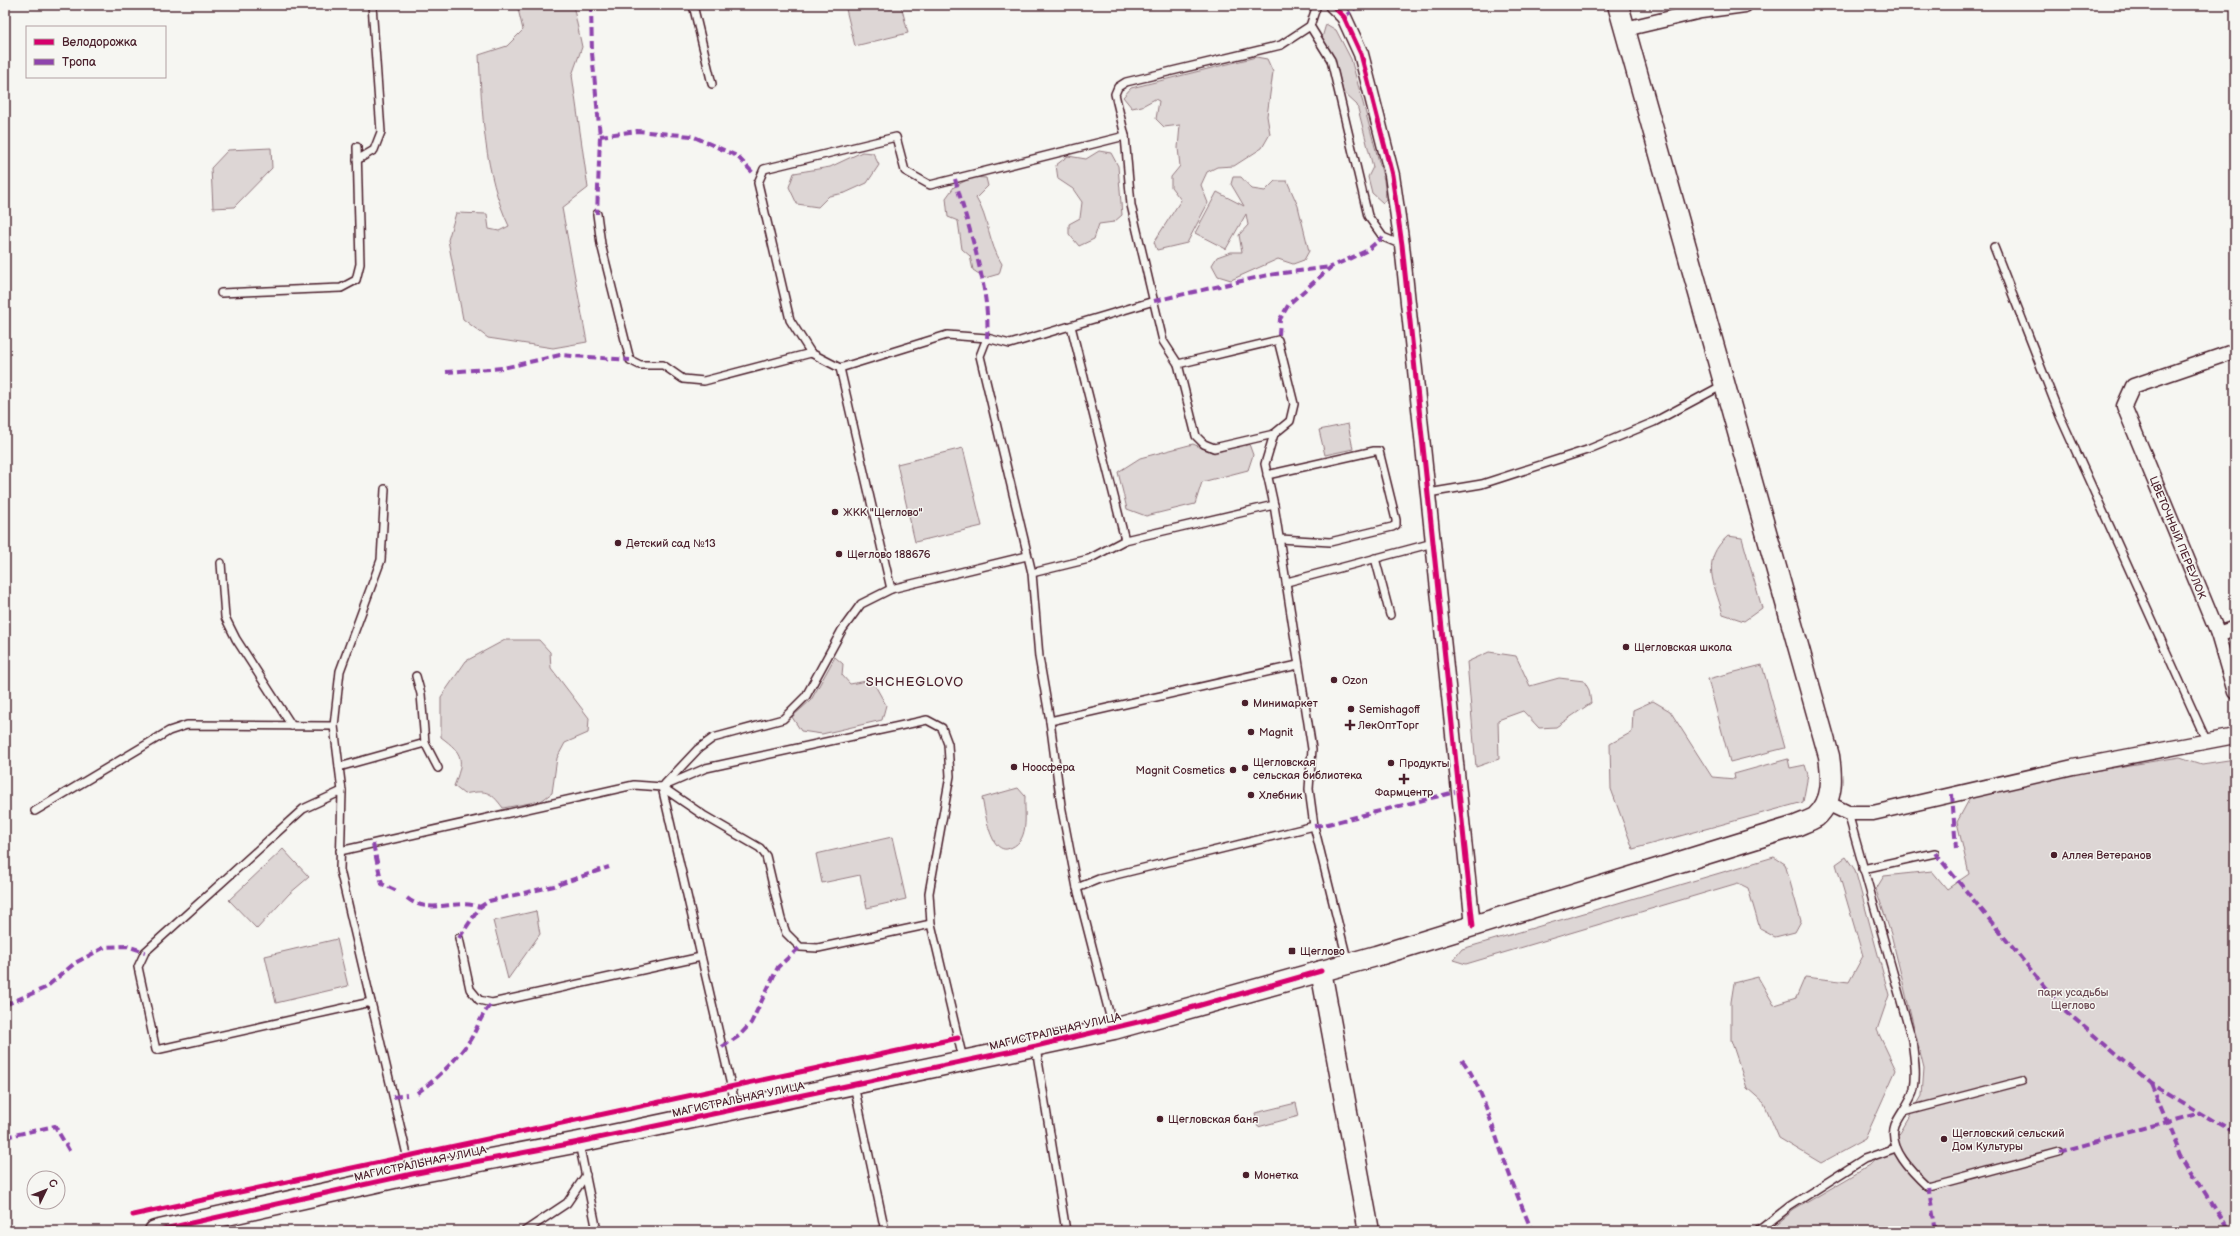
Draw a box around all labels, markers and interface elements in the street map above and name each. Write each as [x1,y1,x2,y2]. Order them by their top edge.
legend [26,26,166,78]
text: Велодорожка [62,35,137,50]
text: Тропа [62,55,96,70]
street label: ЦВЕТОЧНЫЙ ПЕРЕУЛОК [2147,474,2209,602]
place label: ЖКК "Щеглово" [843,506,923,519]
marker: ЖКК "Щеглово" [830,507,840,517]
place label: Детский сад №13 [626,537,716,550]
marker: Детский сад №13 [613,538,623,548]
place label: Щеглово 188676 [847,548,931,561]
marker: Щеглово 188676 [834,549,844,559]
place label: Щегловская школа [1634,641,1733,654]
marker: Щегловская школа [1621,642,1631,652]
district label: SHCHEGLOVO [866,674,964,690]
place label: Ozon [1342,674,1368,687]
marker: Ozon [1329,675,1339,685]
place label: Минимаркет [1253,697,1318,710]
marker: Минимаркет [1240,698,1250,708]
place label: Semishagoff [1359,703,1420,716]
marker: Semishagoff [1346,704,1356,714]
place label: ЛекОптТорг [1357,719,1420,732]
marker: ЛекОптТорг [1345,720,1355,730]
place label: Magnit [1259,726,1294,739]
marker: Magnit [1246,727,1256,737]
place label: Щегловская сельская библиотека [1253,756,1363,782]
place label: Продукты [1399,757,1450,770]
marker: Продукты [1386,758,1396,768]
place label: Ноосфера [1022,761,1076,774]
marker: Ноосфера [1009,762,1019,772]
marker: Щегловская сельская библиотека [1240,763,1250,773]
place label: Magnit Cosmetics [1135,764,1226,777]
marker: Magnit Cosmetics [1228,765,1238,775]
marker: Фармцентр [1399,774,1409,784]
place label: Фармцентр [1375,786,1434,799]
place label: Хлебник [1259,789,1302,802]
marker: Хлебник [1246,790,1256,800]
place label: Аллея Ветеранов [2061,849,2151,862]
marker: Аллея Ветеранов [2049,850,2059,860]
place label: Щеглово [1300,945,1345,958]
marker: Щеглово [1287,946,1297,956]
park label: парк усадьбы Щеглово [2038,986,2109,1012]
street label: МАГИСТРАЛЬНАЯ УЛИЦА [988,1010,1123,1053]
street label: МАГИСТРАЛЬНАЯ УЛИЦА [671,1079,806,1120]
place label: Щегловская баня [1168,1113,1258,1126]
marker: Щегловская баня [1155,1114,1165,1124]
place label: Щегловский сельский Дом Культуры [1952,1127,2064,1153]
marker: Щегловский сельский Дом Культуры [1939,1134,1949,1144]
street label: МАГИСТРАЛЬНАЯ УЛИЦА [353,1143,488,1184]
place label: Монетка [1254,1169,1299,1182]
north arrow [26,1170,66,1210]
marker: Монетка [1241,1170,1251,1180]
text: С [46,1176,61,1191]

